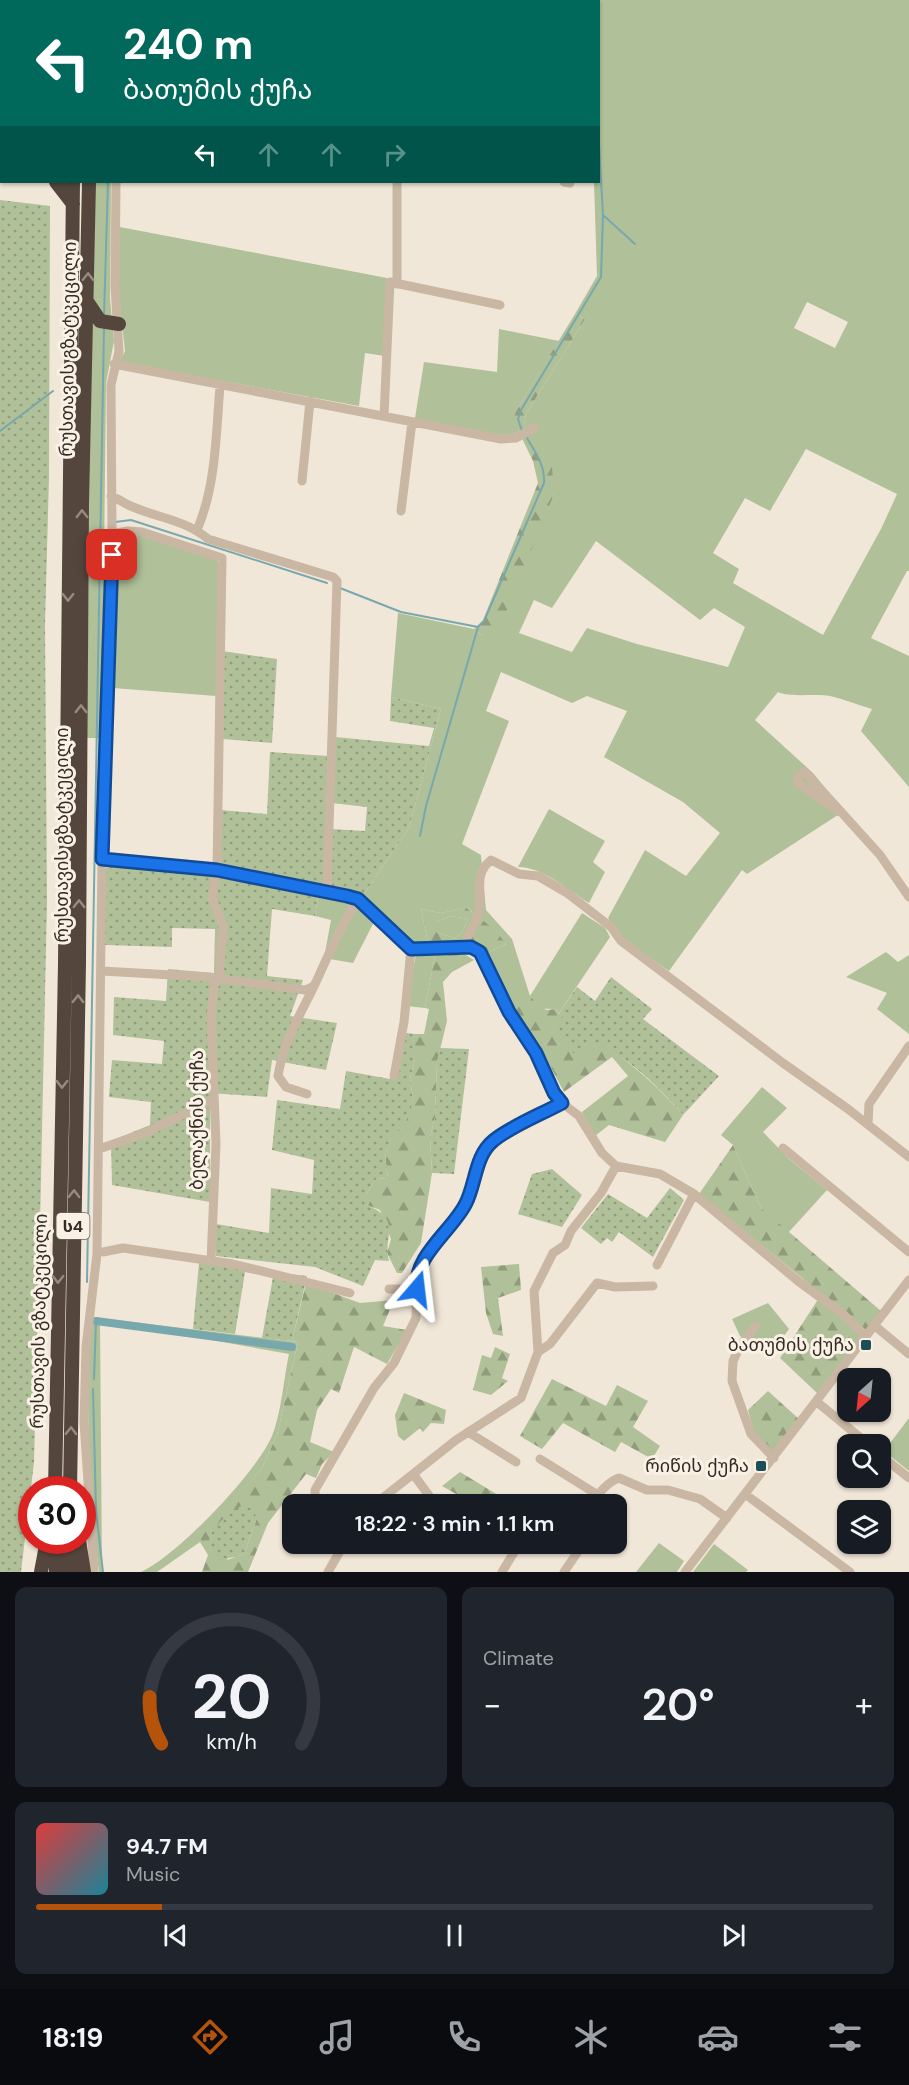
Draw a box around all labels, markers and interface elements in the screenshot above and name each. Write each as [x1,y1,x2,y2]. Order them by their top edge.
text: 240 m [123,17,253,72]
icon: left [24,24,102,102]
text: ბათუმის ქუჩა [123,72,312,107]
icon: left [189,138,222,171]
icon: ahead [252,138,285,171]
icon: ahead [315,138,348,171]
icon: right [378,138,411,171]
street label: რუსთავის გზატკეცილი [54,241,82,457]
one-way arrow [82,273,94,282]
one-way arrow [76,510,88,519]
pin [86,529,137,580]
icon: arrive [95,538,128,571]
one-way arrow [62,592,75,601]
one-way arrow [74,705,87,714]
street label: რუსთავის გზატკეცილი [50,727,74,943]
one-way arrow [73,900,85,909]
one-way arrow [72,995,84,1004]
street label: ბელაქნის ქუჩა [185,1050,209,1190]
one-way arrow [56,1080,68,1089]
one-way arrow [67,1190,80,1199]
street label: რუსთავის გზატკეცილი [25,1213,53,1429]
road number: ს4 [56,1213,90,1239]
position arrow [385,1257,449,1321]
one-way arrow [52,1275,64,1284]
place label: ბათუმის ქუჩა [728,1333,854,1357]
marker: ბათუმის ქუჩა [859,1338,873,1352]
north arrow [837,1368,891,1422]
map controls [837,1368,891,1554]
one-way arrow [64,1427,77,1436]
button: search [837,1434,891,1488]
place label: რიწის ქუჩა [645,1454,749,1478]
marker: რიწის ქუჩა [754,1459,768,1473]
speed limit sign: 30 [18,1476,96,1554]
button: layers [837,1500,891,1554]
text: 18:22 · 3 min · 1.1 km [355,1509,554,1538]
text: Climate [483,1645,554,1671]
text: 20 [191,1656,271,1737]
text: 20° [641,1675,715,1734]
text: − [483,1683,501,1726]
text: + [855,1683,873,1726]
text: km/h [206,1728,256,1756]
text: 94.7 FM [126,1832,208,1861]
text: Music [126,1861,181,1887]
icon: previous [159,1919,192,1952]
icon: pause [438,1919,471,1952]
icon: next [717,1919,750,1952]
icon: directions [189,2016,231,2058]
icon: music [316,2016,358,2058]
icon: phone [443,2016,485,2058]
icon: climate [570,2016,612,2058]
icon: car [697,2016,739,2058]
icon: filters [824,2016,866,2058]
text: 18:19 [43,2020,103,2055]

